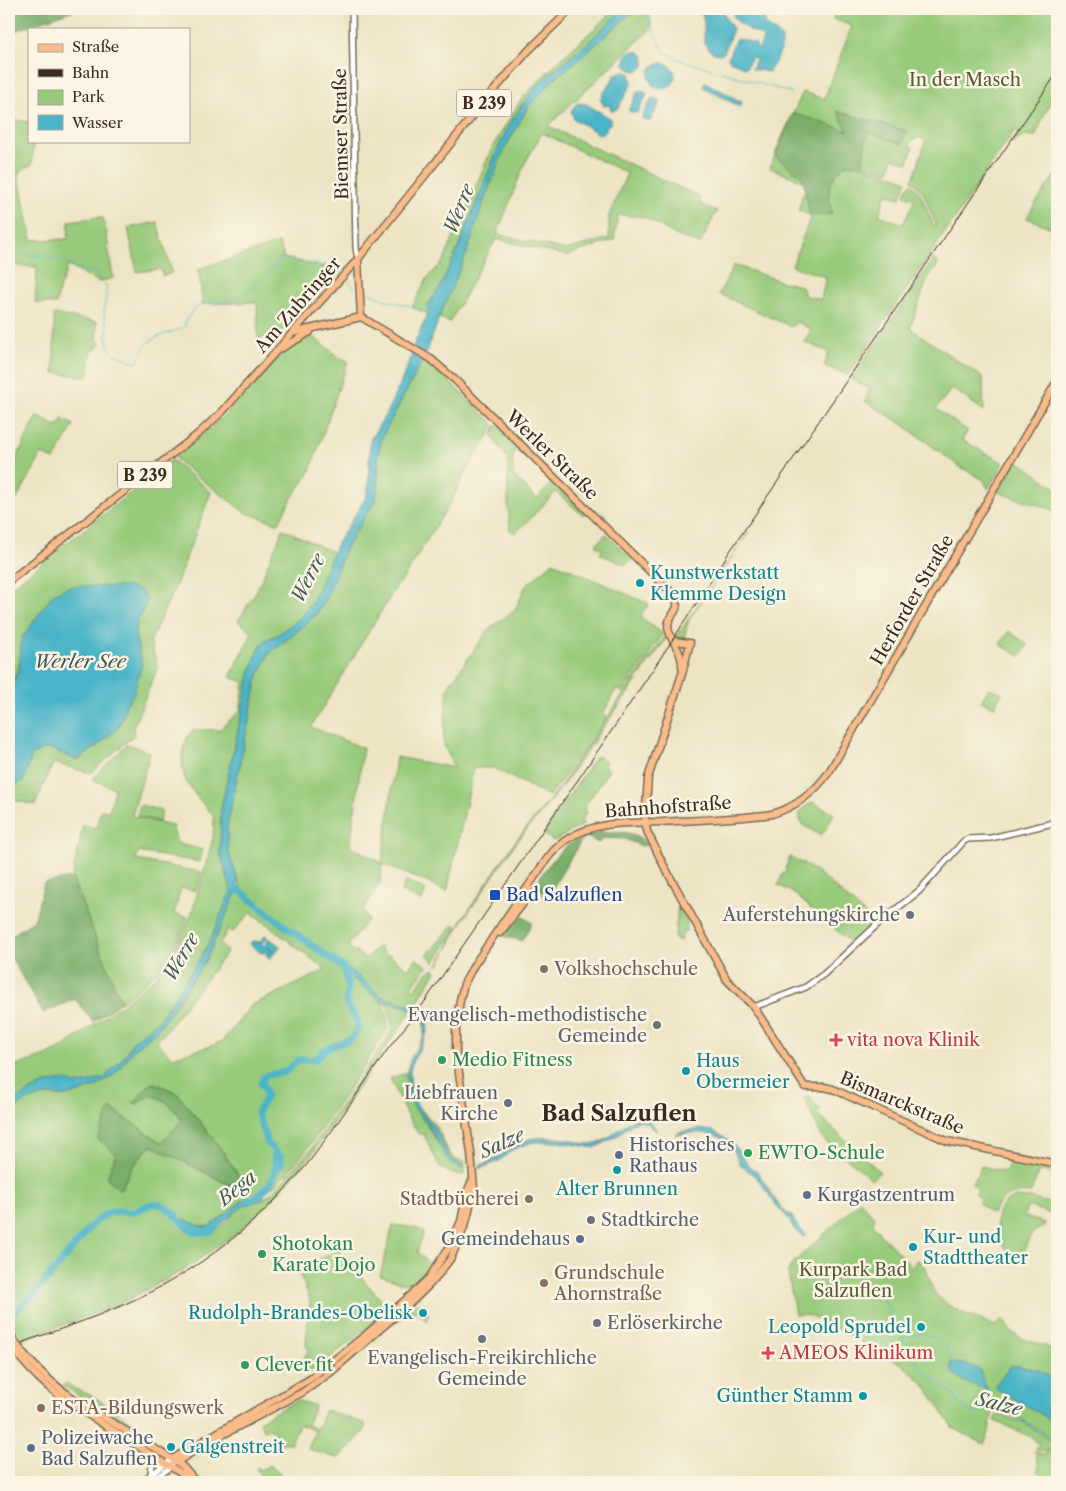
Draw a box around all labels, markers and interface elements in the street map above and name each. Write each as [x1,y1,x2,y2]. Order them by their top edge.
legend [28,28,190,142]
text: Straße [72,37,119,56]
text: Bahn [72,63,110,82]
street label: Biemser Straße [329,68,353,200]
park label: In der Masch [909,69,1021,91]
text: Park [72,87,106,106]
road number: B 239 [456,90,512,116]
text: Wasser [71,113,123,132]
water label: Werre [439,180,480,237]
street label: Am Zubringer [250,252,346,358]
street label: Werler Straße [500,405,603,505]
road number: B 239 [118,462,172,488]
street label: Herforder Straße [866,531,958,669]
water label: Werre [286,549,330,606]
place label: Kunstwerkstatt Klemme Design [650,562,787,605]
marker: Kunstwerkstatt Klemme Design [634,577,646,589]
water label: Werler See [34,650,127,673]
street label: Bahnhofstraße [604,792,732,822]
place label: Bad Salzuflen [506,884,622,906]
marker: Bad Salzuflen [488,888,502,902]
place label: Auferstehungskirche [722,904,900,926]
marker: Auferstehungskirche [904,909,916,921]
water label: Werre [158,928,204,985]
place label: Volkshochschule [553,958,698,980]
marker: Volkshochschule [538,963,550,975]
place label: Evangelisch-methodistische Gemeinde [407,1004,647,1047]
marker: Evangelisch-methodistische Gemeinde [651,1019,663,1031]
place label: vita nova Klinik [846,1029,981,1051]
marker: vita nova Klinik [829,1033,843,1047]
place label: Medio Fitness [452,1049,573,1071]
place label: Haus Obermeier [696,1050,790,1093]
marker: Medio Fitness [436,1054,448,1066]
marker: Haus Obermeier [680,1065,692,1077]
street label: Bismarckstraße [837,1067,967,1139]
place label: Liebfrauen Kirche [404,1082,498,1125]
marker: Liebfrauen Kirche [502,1097,514,1109]
district label: Bad Salzuflen [541,1100,697,1127]
water label: Salze [475,1123,529,1163]
place label: Historisches Rathaus [629,1134,735,1177]
place label: EWTO-Schule [758,1142,885,1164]
marker: EWTO-Schule [742,1147,754,1159]
marker: Historisches Rathaus [613,1149,625,1161]
marker: Alter Brunnen [611,1164,623,1176]
water label: Bega [211,1165,261,1212]
place label: Alter Brunnen [555,1178,678,1200]
place label: Kurgastzentrum [817,1184,955,1206]
place label: Stadtbücherei [400,1188,520,1210]
marker: Kurgastzentrum [801,1189,813,1201]
marker: Stadtbücherei [523,1193,535,1205]
place label: Stadtkirche [601,1209,699,1231]
marker: Stadtkirche [585,1214,597,1226]
place label: Kur- und Stadttheater [923,1226,1029,1269]
place label: Gemeindehaus [441,1228,570,1250]
place label: Shotokan Karate Dojo [272,1233,376,1276]
marker: Gemeindehaus [574,1233,586,1245]
marker: Kur- und Stadttheater [907,1241,919,1253]
marker: Shotokan Karate Dojo [256,1248,268,1260]
park label: Kurpark Bad Salzuflen [799,1259,907,1302]
place label: Grundschule Ahornstraße [553,1262,664,1305]
marker: Grundschule Ahornstraße [538,1277,550,1289]
place label: Rudolph-Brandes-Obelisk [188,1302,415,1324]
marker: Rudolph-Brandes-Obelisk [417,1307,429,1319]
place label: Erlöserkirche [607,1312,723,1334]
place label: Leopold Sprudel [768,1316,911,1338]
marker: Erlöserkirche [591,1317,603,1329]
marker: Leopold Sprudel [915,1321,927,1333]
marker: Evangelisch-Freikirchliche Gemeinde [476,1333,488,1345]
place label: AMEOS Klinikum [778,1342,934,1364]
marker: AMEOS Klinikum [761,1346,775,1360]
place label: Evangelisch-Freikirchliche Gemeinde [367,1347,597,1390]
place label: Clever fit [255,1354,334,1376]
marker: Clever fit [239,1359,251,1371]
place label: Günther Stamm [717,1385,853,1407]
water label: Salze [973,1387,1025,1421]
marker: Günther Stamm [857,1390,869,1402]
place label: ESTA-Bildungswerk [51,1397,225,1419]
marker: ESTA-Bildungswerk [35,1402,47,1414]
place label: Polizeiwache Bad Salzuflen [41,1427,157,1470]
place label: Galgenstreit [181,1436,285,1458]
marker: Galgenstreit [165,1441,177,1453]
marker: Polizeiwache Bad Salzuflen [25,1442,37,1454]

